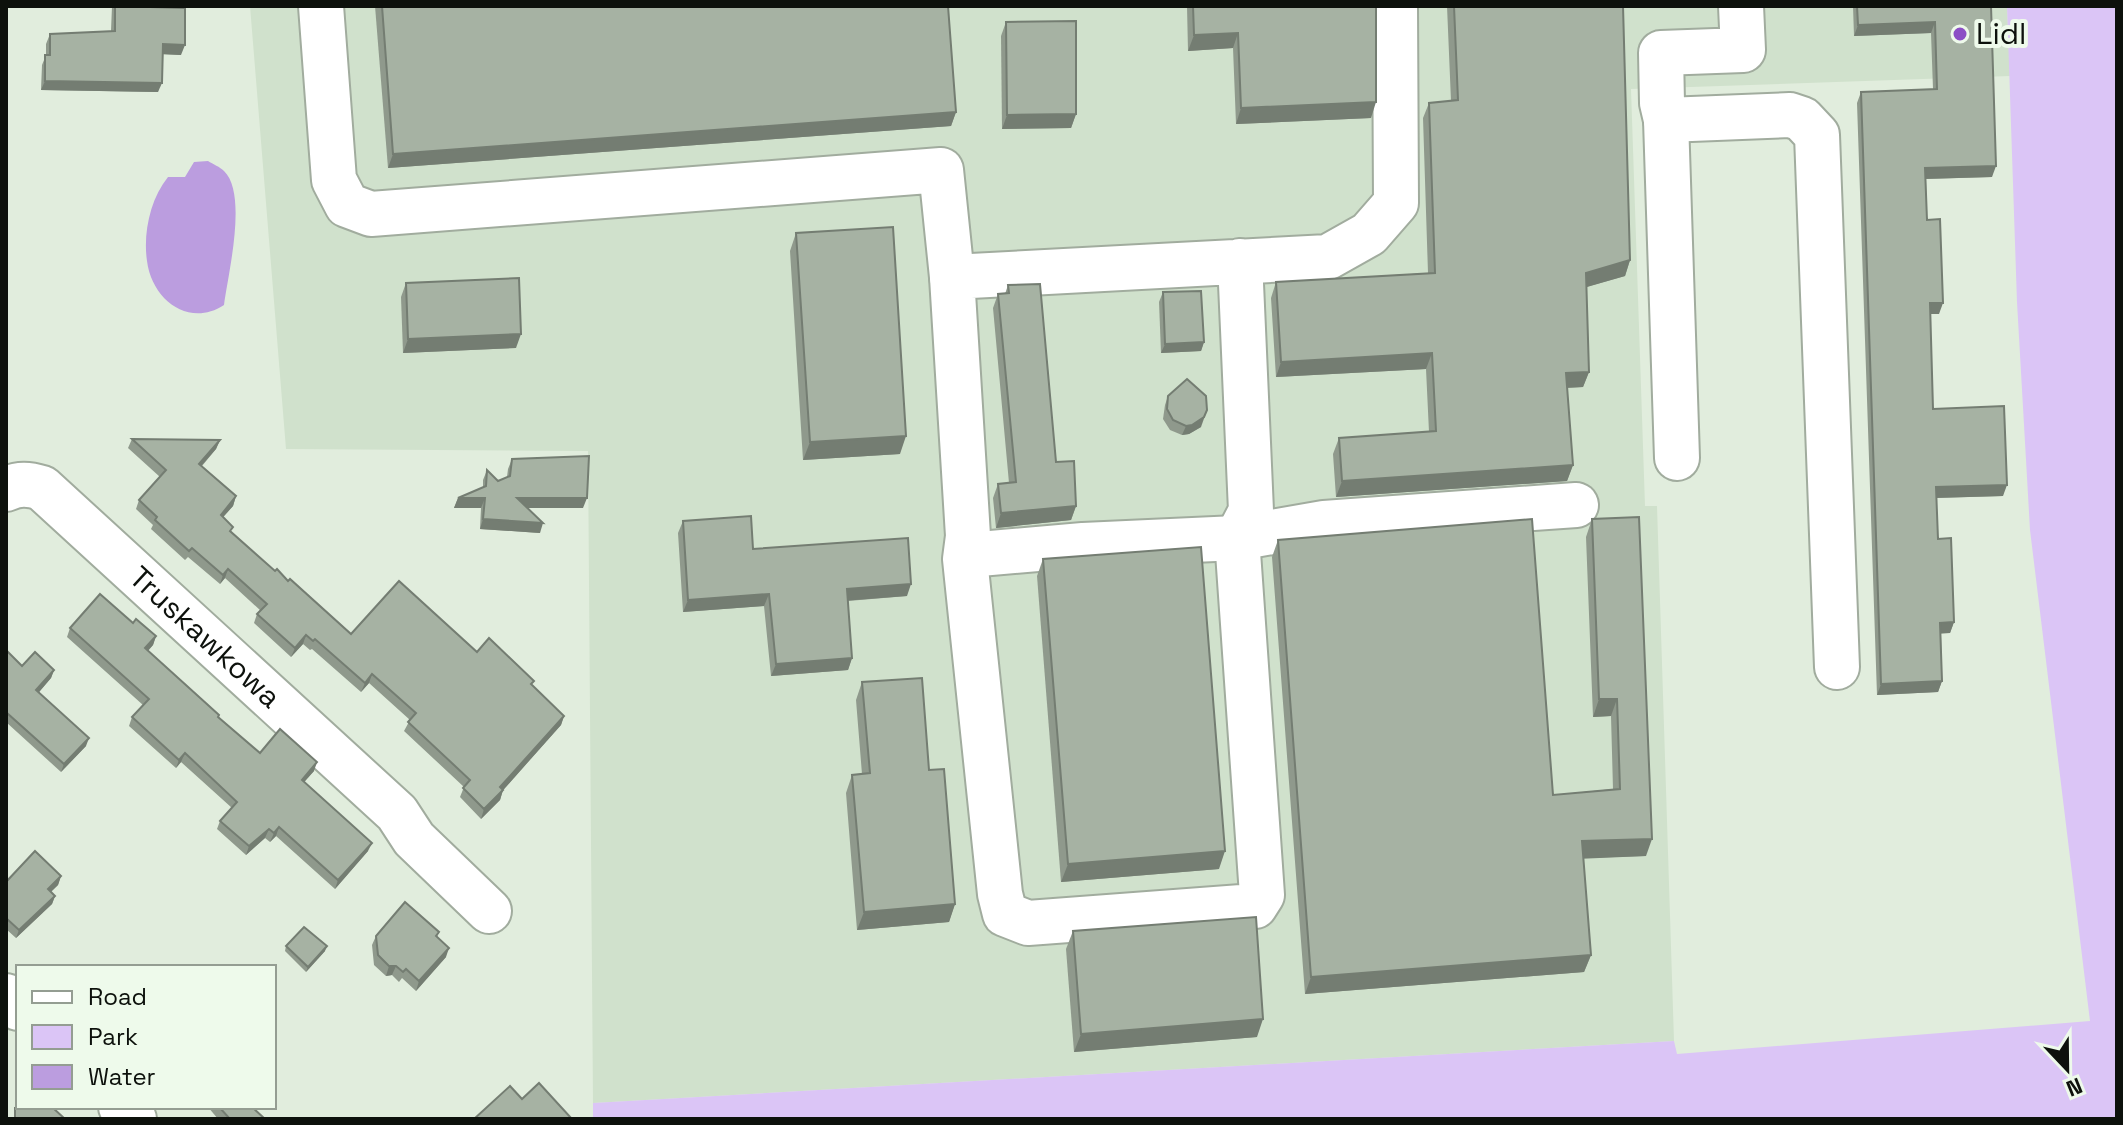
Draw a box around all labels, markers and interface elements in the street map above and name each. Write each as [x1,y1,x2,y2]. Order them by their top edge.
place label: Lidl [1976,14,2026,53]
marker: Lidl [1951,25,1969,43]
street label: Truskawkowa [121,558,289,716]
legend [16,965,276,1109]
text: Road [88,981,147,1012]
text: Park [88,1021,138,1052]
north arrow [2027,1029,2107,1109]
text: Water [88,1061,156,1092]
text: N [2062,1072,2087,1103]

